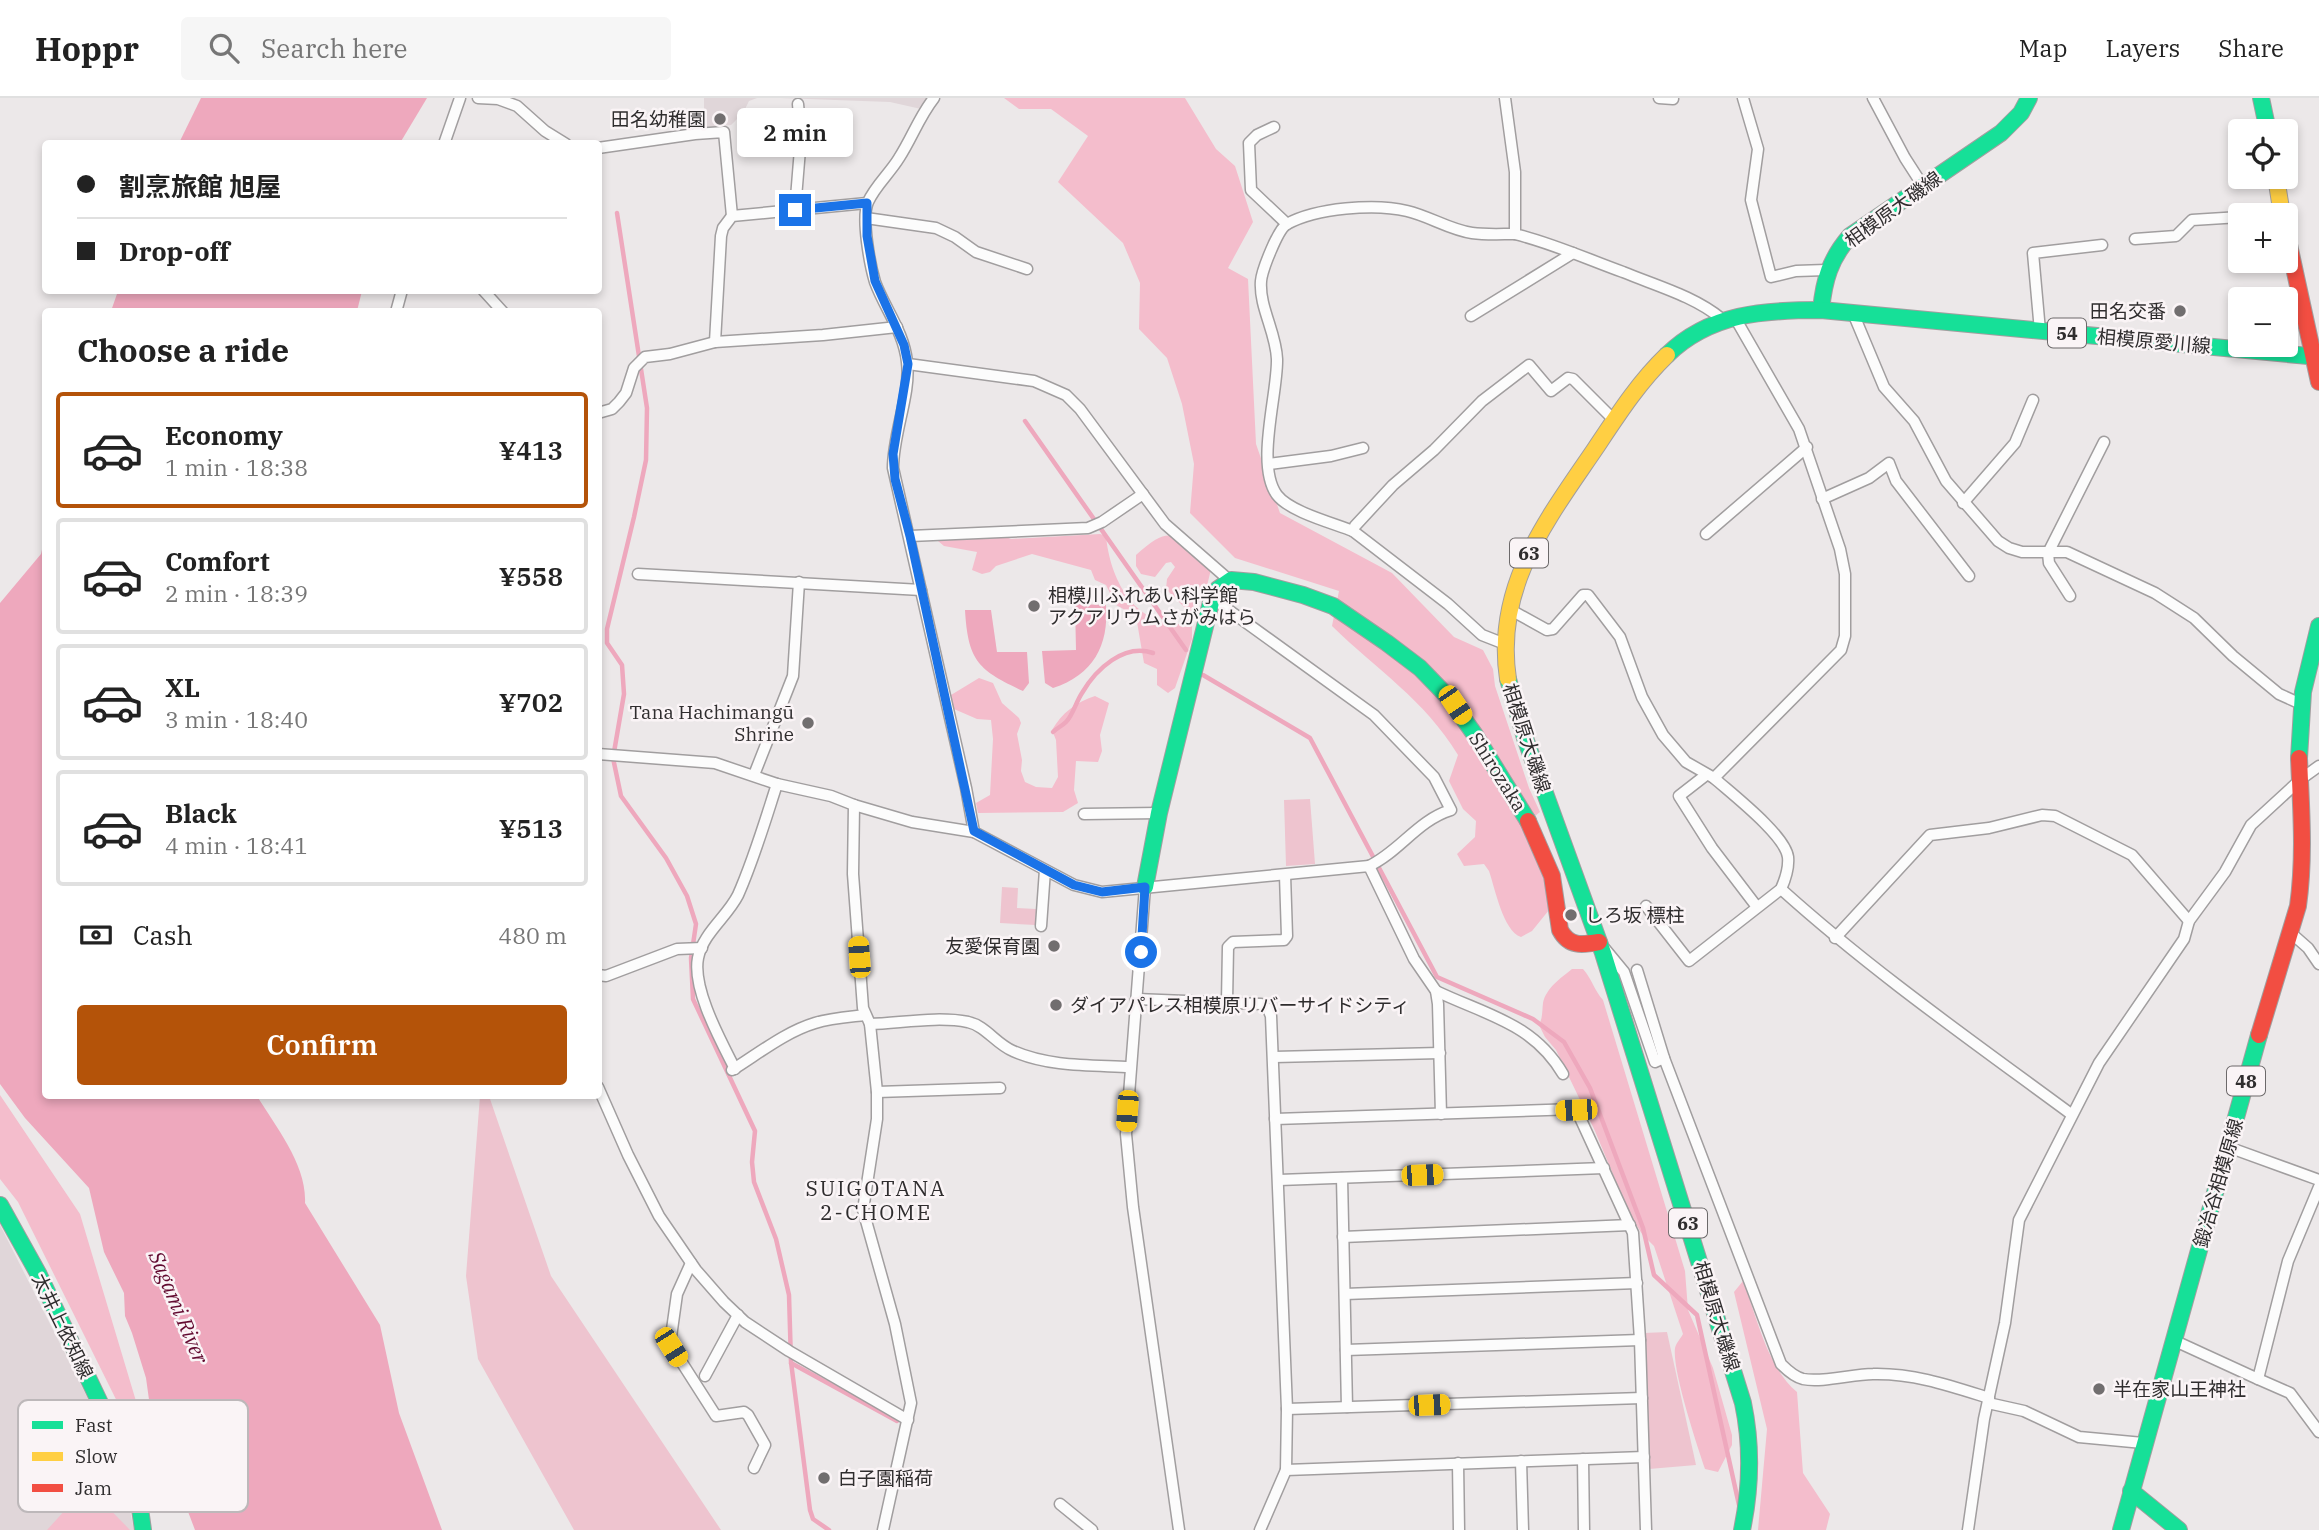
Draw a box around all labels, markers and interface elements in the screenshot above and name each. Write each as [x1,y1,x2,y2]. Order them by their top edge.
search box [181,17,671,80]
text: Hoppr [35,27,139,70]
icon: search [205,29,243,67]
text: Search here [261,31,408,65]
text: Map [2019,32,2067,64]
text: Layers [2105,32,2180,64]
text: Share [2218,32,2284,64]
place label: 田名幼稚園 [611,107,706,131]
callout: 2 min [737,108,853,158]
marker: 田名幼稚園 [712,111,728,127]
text: 2 min [763,117,827,147]
map controls [2228,119,2298,357]
button: locate [2228,119,2298,189]
street label: 相模原大磯線 [1840,166,1946,252]
text: 割烹旅館 旭屋 [119,169,281,203]
route end [779,194,811,226]
button: + [2228,203,2298,273]
text: Drop-off [119,234,230,268]
button: − [2228,287,2298,357]
place label: 田名交番 [2090,299,2166,323]
marker: 田名交番 [2172,303,2188,319]
road number: 54 [2048,318,2086,347]
street label: 相模原愛川線 [2096,324,2212,358]
text: Choose a ride [77,329,289,371]
text: Economy [165,418,283,452]
icon: car [81,419,144,482]
text: ¥413 [499,433,563,467]
text: 1 min · 18:38 [165,452,308,482]
road number: 63 [1510,538,1548,568]
text: Comfort [165,544,270,578]
icon: car [81,545,144,608]
text: ¥558 [499,559,563,593]
text: 2 min · 18:39 [165,578,308,608]
place label: 相模川ふれあい科学館 アクアリウムさがみはら [1048,583,1256,629]
marker: 相模川ふれあい科学館 アクアリウムさがみはら [1026,598,1042,614]
text: XL [165,670,200,704]
icon: car [81,671,144,734]
street label: 相模原大磯線 [1498,680,1556,796]
car [1435,682,1476,728]
text: ¥702 [499,685,563,719]
place label: Tana Hachimangū Shrine [629,700,794,746]
text: 3 min · 18:40 [165,704,308,734]
marker: Tana Hachimangū Shrine [800,715,816,731]
street label: Shirozaka [1464,728,1532,816]
text: Black [165,796,237,830]
icon: car [81,797,144,860]
text: ¥513 [499,811,563,845]
text: 4 min · 18:41 [165,830,308,860]
place label: しろ坂 標柱 [1585,903,1684,927]
marker: しろ坂 標柱 [1563,907,1579,923]
icon: cash [77,916,115,954]
text: Cash [133,918,193,952]
text: 480 m [498,920,567,950]
place label: 友愛保育園 [945,934,1040,958]
car [848,935,871,979]
route start [1125,936,1157,968]
marker: 友愛保育園 [1046,938,1062,954]
place label: ダイアパレス相模原リバーサイドシティ [1070,993,1410,1017]
marker: ダイアパレス相模原リバーサイドシティ [1048,997,1064,1013]
button: Confirm [77,1005,567,1085]
road number: 48 [2227,1066,2265,1096]
car [1116,1089,1139,1133]
car [1555,1099,1598,1121]
street label: 鍛冶谷相模原線 [2188,1116,2248,1250]
car [1401,1164,1444,1186]
district label: SUIGOTANA 2-CHOME [806,1174,946,1226]
road number: 63 [1669,1208,1707,1238]
water label: Sagami River [142,1245,216,1368]
street label: 相模原大磯線 [1689,1258,1745,1374]
street label: 太井上依知線 [27,1270,99,1382]
car [651,1324,692,1370]
place label: 半在家山王神社 [2113,1377,2246,1401]
marker: 半在家山王神社 [2091,1381,2107,1397]
car [1408,1394,1451,1416]
legend [18,1400,248,1512]
text: Fast [75,1413,113,1437]
text: Slow [75,1444,117,1468]
place label: 白子園稲荷 [838,1466,933,1490]
marker: 白子園稲荷 [816,1470,832,1486]
text: Jam [75,1476,112,1500]

